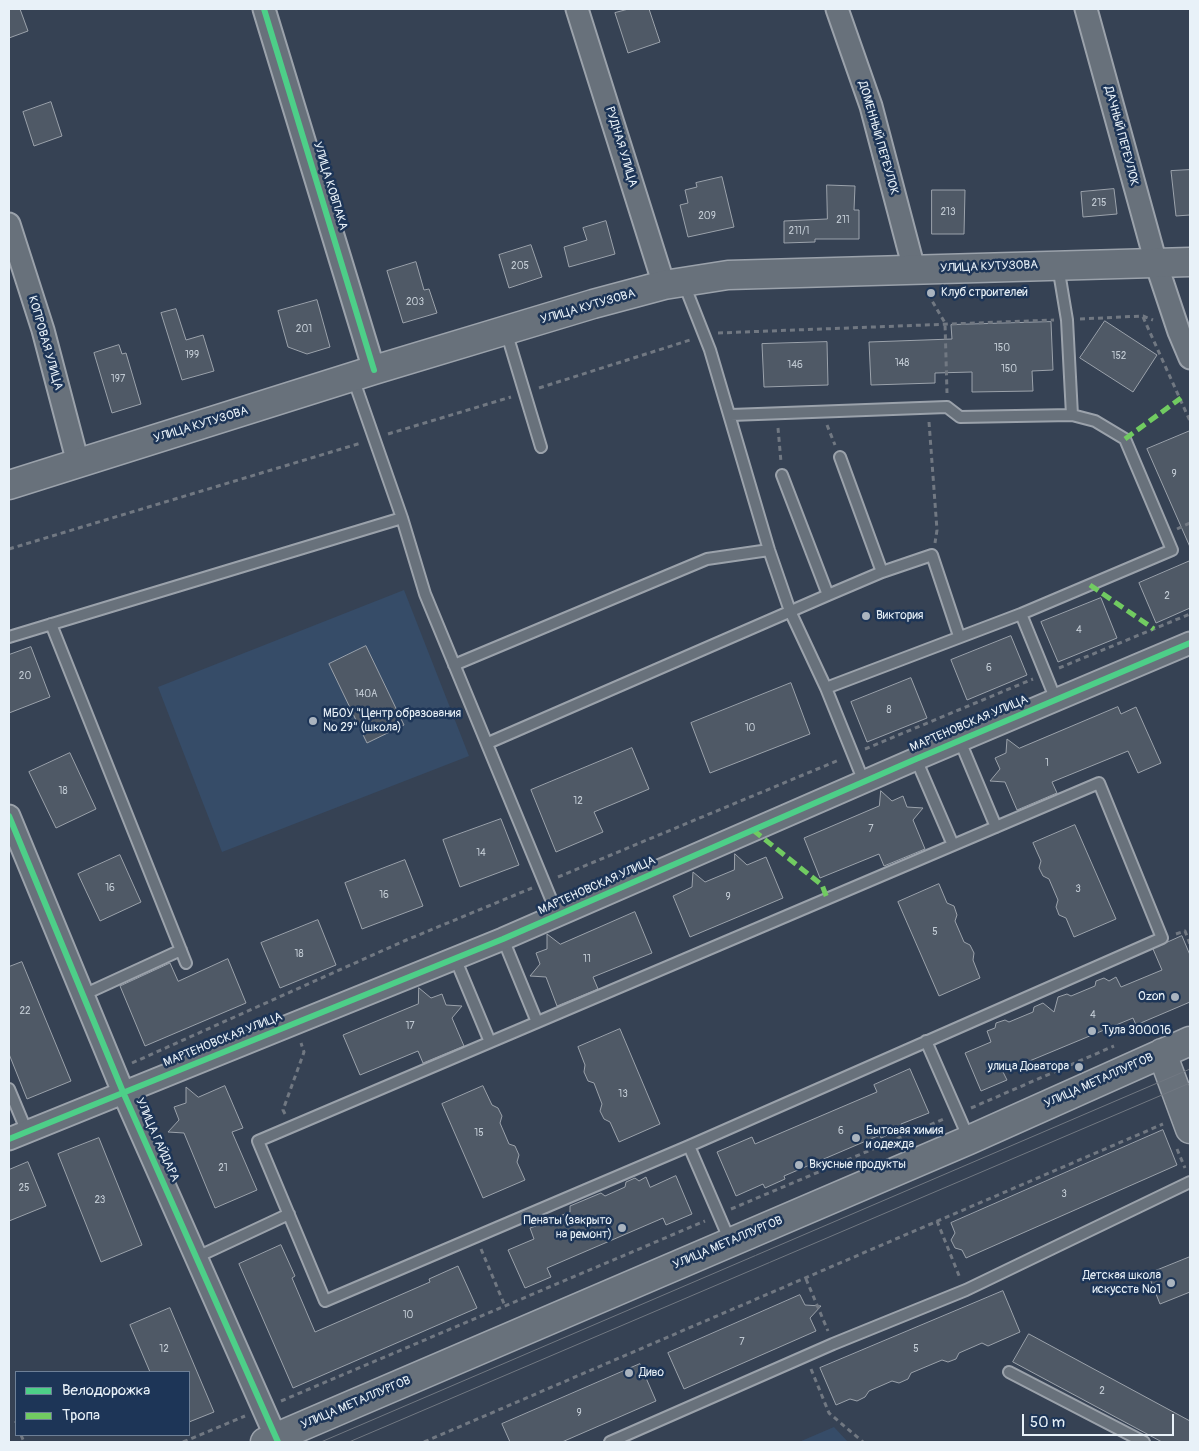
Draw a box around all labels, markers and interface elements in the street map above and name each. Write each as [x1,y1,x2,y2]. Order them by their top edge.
street label: ДОМЕННЫЙ ПЕРЕУЛОК [855,79,901,197]
street label: ДАЧНЫЙ ПЕРЕУЛОК [1101,84,1141,188]
street label: РУДНАЯ УЛИЦА [602,105,640,189]
street label: УЛИЦА КОВПАКА [310,140,350,232]
house number: 215 [1092,197,1106,209]
house number: 213 [940,206,956,218]
house number: 209 [698,210,716,222]
house number: 211 [836,214,850,226]
house number: 211/1 [789,225,809,237]
street label: УЛИЦА КУТУЗОВА [940,258,1038,276]
house number: 205 [511,260,529,272]
place label: Клуб строителей [941,286,1028,300]
street label: УЛИЦА КУТУЗОВА [539,287,637,327]
marker: Клуб строителей [925,287,937,299]
street label: КОПРОВАЯ УЛИЦА [25,294,65,392]
house number: 203 [406,296,424,308]
house number: 201 [296,323,312,335]
house number: 150 [994,342,1010,354]
house number: 199 [185,349,199,361]
house number: 152 [1112,350,1126,362]
house number: 148 [895,357,909,369]
house number: 146 [787,359,803,371]
house number: 150 [1001,363,1017,375]
house number: 197 [111,373,125,385]
street label: УЛИЦА КУТУЗОВА [152,404,250,446]
house number: 9 [1171,468,1177,480]
house number: 2 [1164,590,1170,602]
place label: Виктория [876,609,923,623]
marker: Виктория [860,610,872,622]
house number: 4 [1076,624,1082,636]
house number: 6 [986,662,992,674]
house number: 20 [19,670,31,682]
house number: 140А [354,688,378,700]
street label: МАРТЕНОВСКАЯ УЛИЦА [908,693,1030,755]
house number: 8 [886,704,892,716]
place label: МБОУ "Центр образования № 29" (школа) [323,707,461,735]
marker: МБОУ "Центр образования № 29" (школа) [307,715,319,727]
house number: 10 [745,722,755,734]
house number: 1 [1045,757,1049,769]
house number: 18 [59,785,67,797]
house number: 12 [573,795,583,807]
house number: 7 [868,823,874,835]
house number: 14 [476,847,486,859]
street label: МАРТЕНОВСКАЯ УЛИЦА [536,854,658,918]
house number: 16 [105,882,115,894]
house number: 3 [1075,883,1081,895]
house number: 16 [379,889,389,901]
house number: 9 [725,891,731,903]
house number: 5 [932,926,938,938]
house number: 18 [295,948,303,960]
house number: 11 [583,953,591,965]
place label: Ozon [1138,990,1165,1004]
marker: Ozon [1169,991,1181,1003]
house number: 22 [19,1005,31,1017]
house number: 4 [1090,1009,1096,1021]
street label: МАРТЕНОВСКАЯ УЛИЦА [161,1010,285,1070]
house number: 17 [405,1020,415,1032]
place label: Тула 300016 [1102,1024,1171,1038]
marker: Тула 300016 [1086,1025,1098,1037]
street label: УЛИЦА МЕТАЛЛУРГОВ [1042,1051,1156,1111]
place label: улица Доватора [988,1060,1069,1074]
marker: улица Доватора [1073,1061,1085,1073]
house number: 13 [618,1088,628,1100]
street label: УЛИЦА ГАЙДАРА [132,1096,182,1184]
place label: Бытовая химия и одежда [866,1124,943,1152]
house number: 6 [838,1125,844,1137]
house number: 15 [474,1127,484,1139]
marker: Бытовая химия и одежда [850,1132,862,1144]
place label: Вкусные продукты [809,1158,906,1172]
marker: Вкусные продукты [793,1159,805,1171]
house number: 21 [218,1162,228,1174]
house number: 25 [18,1182,30,1194]
house number: 3 [1061,1188,1067,1200]
house number: 23 [95,1194,105,1206]
street label: УЛИЦА МЕТАЛЛУРГОВ [671,1213,785,1273]
place label: Пенаты (закрыто на ремонт) [524,1214,612,1242]
marker: Пенаты (закрыто на ремонт) [616,1222,628,1234]
place label: Детская школа искусств №1 [1083,1269,1161,1297]
marker: Детская школа искусств №1 [1165,1277,1177,1289]
house number: 10 [403,1309,413,1321]
house number: 7 [739,1336,745,1348]
house number: 12 [159,1343,169,1355]
house number: 5 [913,1343,919,1355]
place label: Диво [639,1366,664,1380]
marker: Диво [623,1367,635,1379]
legend [15,1371,190,1436]
street label: УЛИЦА МЕТАЛЛУРГОВ [299,1373,413,1433]
text: Велодорожка [62,1381,150,1400]
house number: 2 [1099,1385,1105,1397]
scale bar [1024,1404,1176,1436]
text: Тропа [62,1406,100,1425]
house number: 9 [576,1407,582,1419]
text: 50 m [1030,1413,1065,1432]

